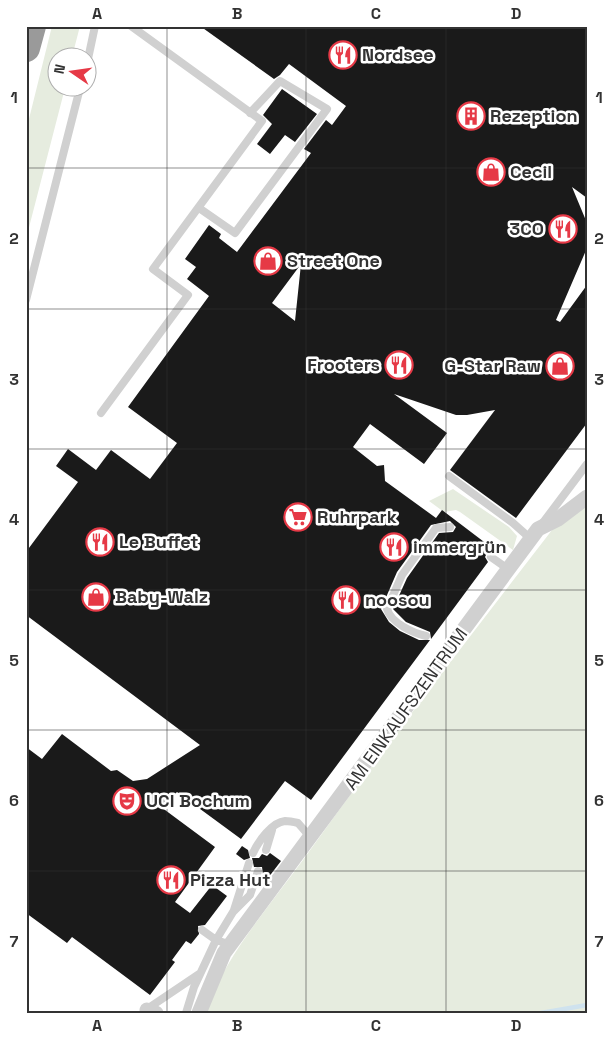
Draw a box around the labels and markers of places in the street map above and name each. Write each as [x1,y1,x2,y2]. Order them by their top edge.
restaurant icon: Nordsee [328,40,358,70]
place label: Nordsee [362,43,434,66]
building icon: Rezeption [456,101,486,131]
place label: Rezeption [490,104,577,127]
shop icon: Cecil [476,157,506,187]
place label: Cecil [510,160,552,183]
restaurant icon: 3CO [548,214,578,244]
place label: 3CO [509,217,544,240]
shop icon: Street One [253,246,283,276]
place label: Street One [287,249,380,272]
restaurant icon: Frooters [384,350,414,380]
shop icon: G-Star Raw [545,351,575,381]
place label: Frooters [307,353,380,376]
place label: G-Star Raw [444,354,541,377]
supermarket icon: Ruhrpark [283,502,313,532]
place label: Ruhrpark [317,505,397,528]
restaurant icon: Le Buffet [85,527,115,557]
place label: Le Buffet [119,530,199,553]
restaurant icon: immergrün [379,532,409,562]
place label: immergrün [413,535,507,558]
shop icon: Baby-Walz [81,582,111,612]
place label: Baby-Walz [115,585,208,608]
restaurant icon: noosou [331,585,361,615]
place label: noosou [365,588,430,611]
theatre icon: UCI Bochum [112,786,142,816]
place label: UCI Bochum [146,789,250,812]
restaurant icon: Pizza Hut [156,865,186,895]
place label: Pizza Hut [190,868,270,891]

